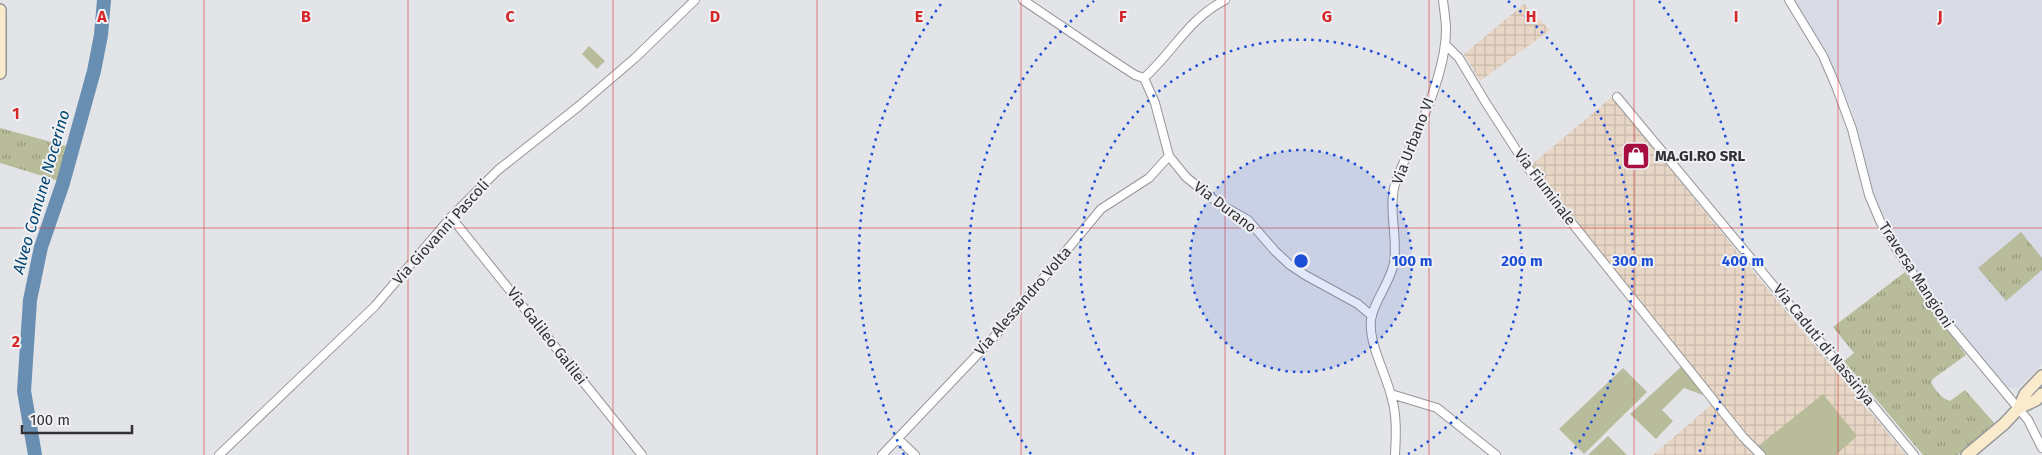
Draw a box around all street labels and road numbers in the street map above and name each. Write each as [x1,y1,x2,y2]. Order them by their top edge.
street label: Via Urbano VI [1388,95,1438,187]
street label: Via Fiuminale [1510,145,1580,229]
street label: Via Giovanni Pascoli [389,176,493,288]
street label: Via Durano [1190,178,1260,236]
street label: Traversa Mangioni [1875,219,1957,331]
street label: Via Alessandro Volta [971,243,1075,359]
street label: Via Caduti di Nassiriya [1769,281,1879,409]
street label: Via Galileo Galilei [503,284,591,388]

